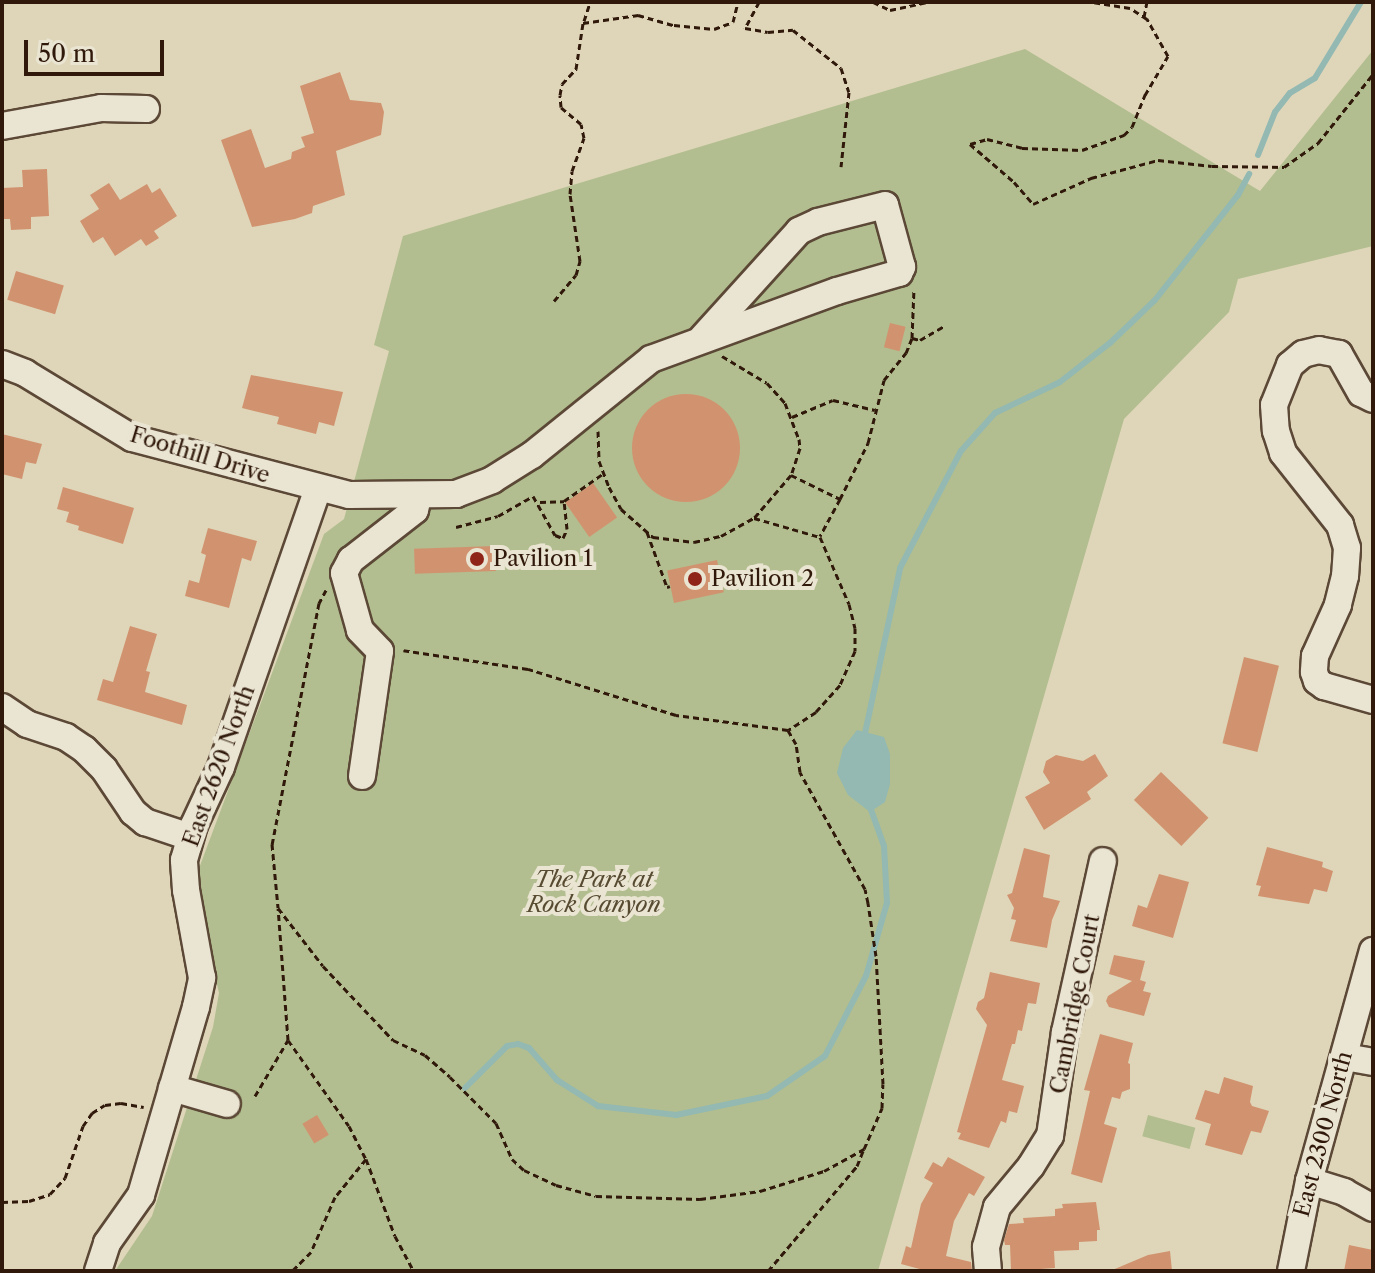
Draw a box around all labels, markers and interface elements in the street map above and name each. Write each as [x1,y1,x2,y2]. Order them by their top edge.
scale bar [28,24,168,74]
text: 50 m [38,39,95,68]
street label: Foothill Drive [127,421,273,489]
place label: Pavilion 1 [493,546,592,572]
marker: Pavilion 1 [468,550,486,568]
place label: Pavilion 2 [711,566,814,592]
marker: Pavilion 2 [686,570,704,588]
street label: East 2620 North [178,682,260,850]
park label: The Park at Rock Canyon [527,866,661,918]
street label: Cambridge Court [1045,912,1105,1096]
street label: East 2300 North [1288,1048,1358,1220]

